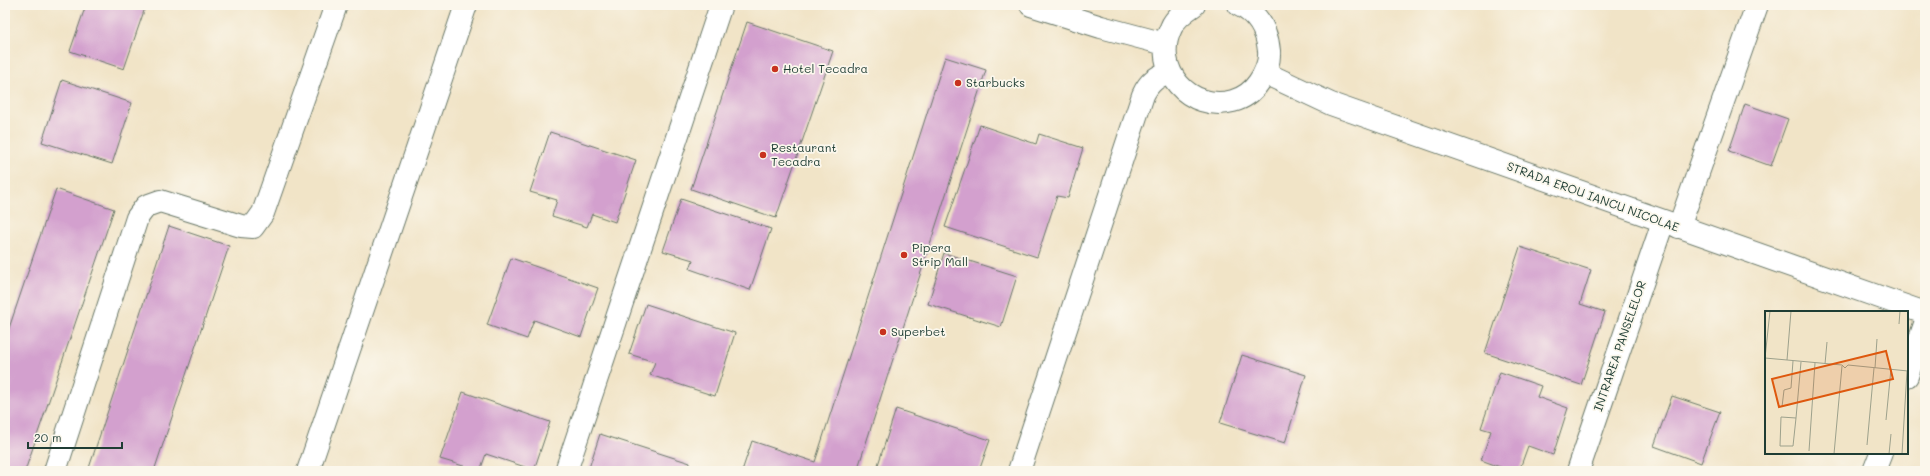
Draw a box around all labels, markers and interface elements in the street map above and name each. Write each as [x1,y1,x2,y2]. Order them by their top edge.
place label: Hotel Tecadra [783,60,868,76]
marker: Hotel Tecadra [770,64,780,74]
place label: Starbucks [966,74,1025,90]
marker: Starbucks [953,78,963,88]
place label: Restaurant Tecadra [771,139,837,169]
marker: Restaurant Tecadra [758,150,768,160]
street label: STRADA EROU IANCU NICOLAE [1505,157,1682,235]
place label: Pipera Strip Mall [912,239,968,269]
marker: Pipera Strip Mall [899,250,909,260]
street label: INTRAREA PANSELELOR [1589,278,1649,413]
inset map [1765,311,1908,454]
place label: Superbet [891,323,946,339]
marker: Superbet [878,327,888,337]
scale bar [28,424,122,450]
text: 20 m [34,429,62,445]

